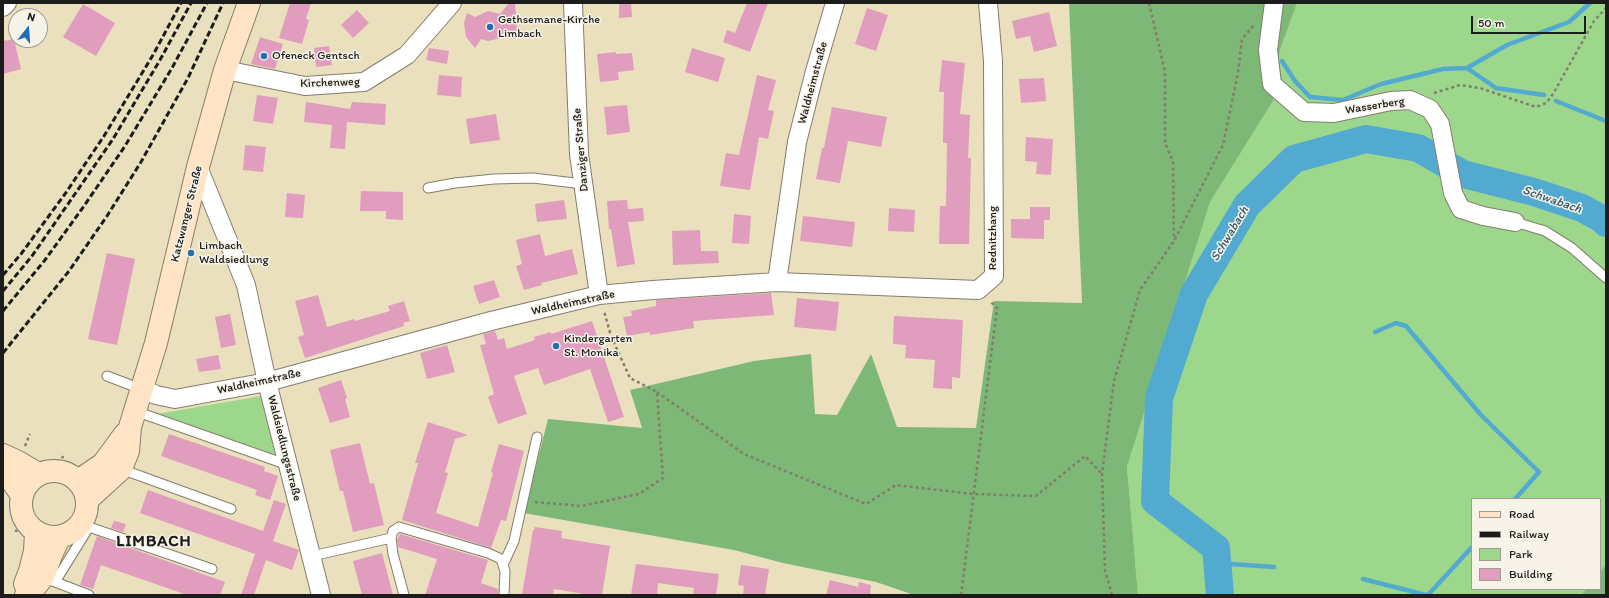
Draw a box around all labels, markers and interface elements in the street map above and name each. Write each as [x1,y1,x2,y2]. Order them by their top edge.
north arrow [8,8,48,48]
scale bar [1473,8,1588,34]
text: N [26,10,37,24]
place label: Gethsemane-Kirche Limbach [498,13,600,41]
text: 50 m [1478,16,1504,30]
marker: Gethsemane-Kirche Limbach [485,22,495,32]
street label: Waldheimstraße [795,40,831,126]
place label: Ofeneck Gentsch [272,49,360,63]
marker: Ofeneck Gentsch [259,51,269,61]
street label: Kirchenweg [300,75,360,91]
street label: Wasserberg [1344,94,1406,118]
street label: Danziger Straße [570,108,592,192]
street label: Katzwanger Straße [168,164,206,264]
water label: Schwabach [1520,183,1584,217]
water label: Schwabach [1207,204,1253,264]
street label: Rednitzhang [986,206,1000,270]
place label: Limbach Waldsiedlung [199,239,269,267]
marker: Limbach Waldsiedlung [186,248,196,258]
street label: Waldheimstraße [530,287,616,319]
place label: Kindergarten St. Monika [564,332,632,360]
marker: Kindergarten St. Monika [551,341,561,351]
street label: Waldheimstraße [216,366,302,398]
street label: Waldsiedlungsstraße [264,393,304,503]
legend [1471,498,1601,590]
text: Road [1509,507,1535,521]
text: Railway [1509,527,1549,541]
district label: LIMBACH [116,532,192,552]
text: Park [1509,547,1533,561]
text: Building [1509,567,1552,581]

